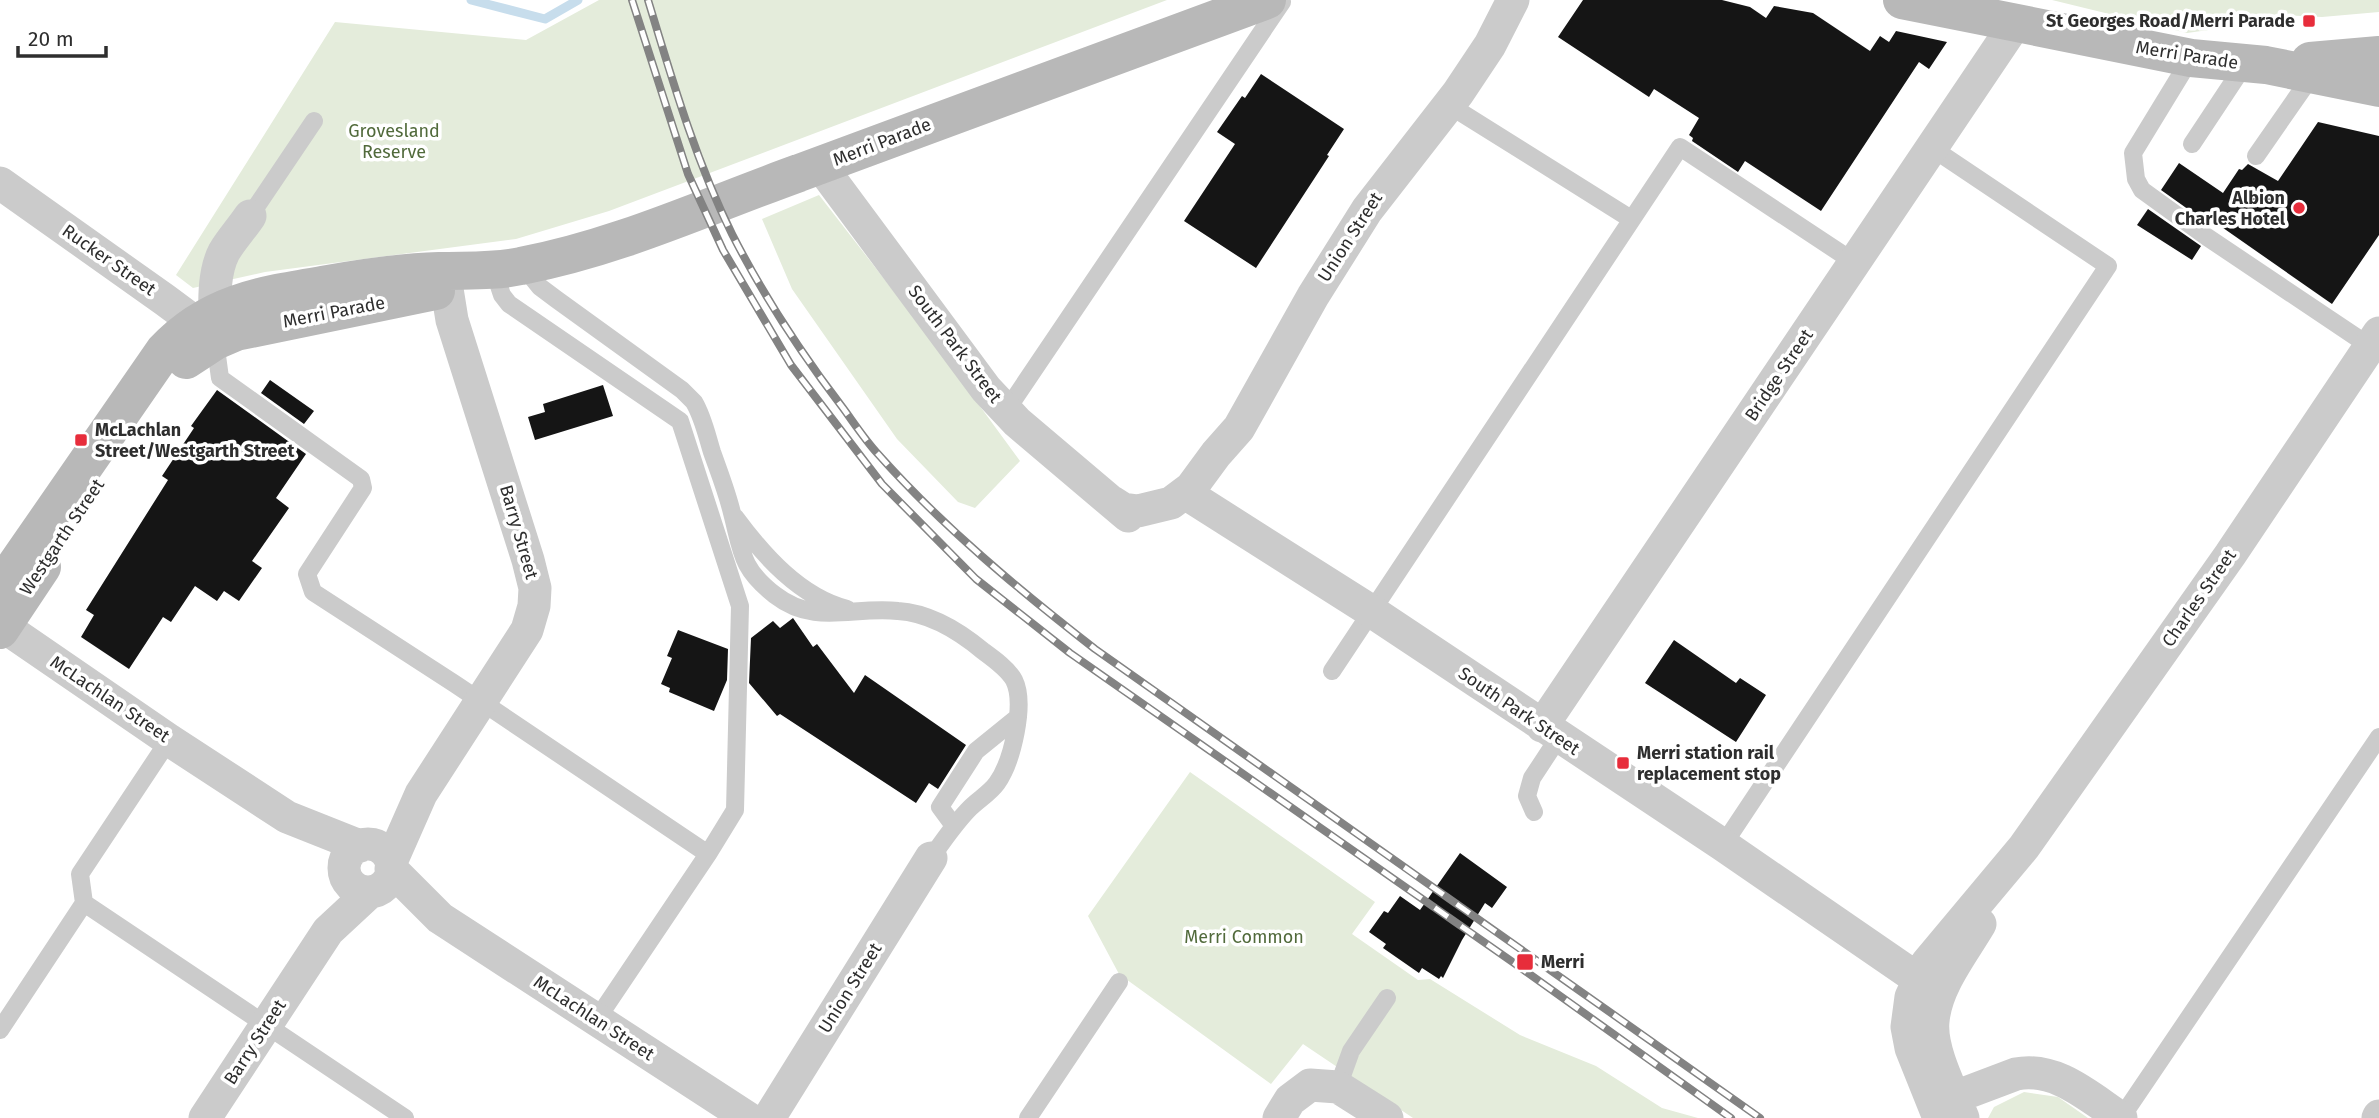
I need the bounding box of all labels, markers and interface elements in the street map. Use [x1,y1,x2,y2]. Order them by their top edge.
place label: St Georges Road/Merri Parade [2046,10,2295,32]
marker: St Georges Road/Merri Parade [2301,13,2317,29]
scale bar [18,14,105,58]
text: 20 m [28,26,74,52]
street label: Merri Parade [2134,36,2240,74]
street label: Merri Parade [830,113,934,171]
park label: Grovesland Reserve [348,120,440,163]
place label: Albion Charles Hotel [2175,187,2286,230]
street label: Union Street [1313,188,1387,286]
marker: Albion Charles Hotel [2291,200,2307,216]
street label: Rucker Street [58,220,161,301]
street label: South Park Street [904,281,1007,408]
street label: Merri Parade [281,291,387,333]
street label: Bridge Street [1740,324,1818,425]
place label: McLachlan Street/Westgarth Street [95,419,295,462]
marker: McLachlan Street/Westgarth Street [73,432,89,448]
street label: Westgarth Street [15,474,109,599]
street label: Barry Street [495,482,543,582]
street label: Charles Street [2157,545,2241,651]
street label: McLachlan Street [46,651,174,747]
street label: South Park Street [1454,662,1584,760]
place label: Merri station rail replacement stop [1637,742,1781,785]
marker: Merri station rail replacement stop [1615,755,1631,771]
park label: Merri Common [1184,926,1304,948]
street label: Union Street [814,938,887,1037]
place label: Merri [1541,951,1585,973]
marker: Merri [1515,952,1535,972]
street label: McLachlan Street [530,971,659,1065]
street label: Barry Street [219,995,291,1089]

